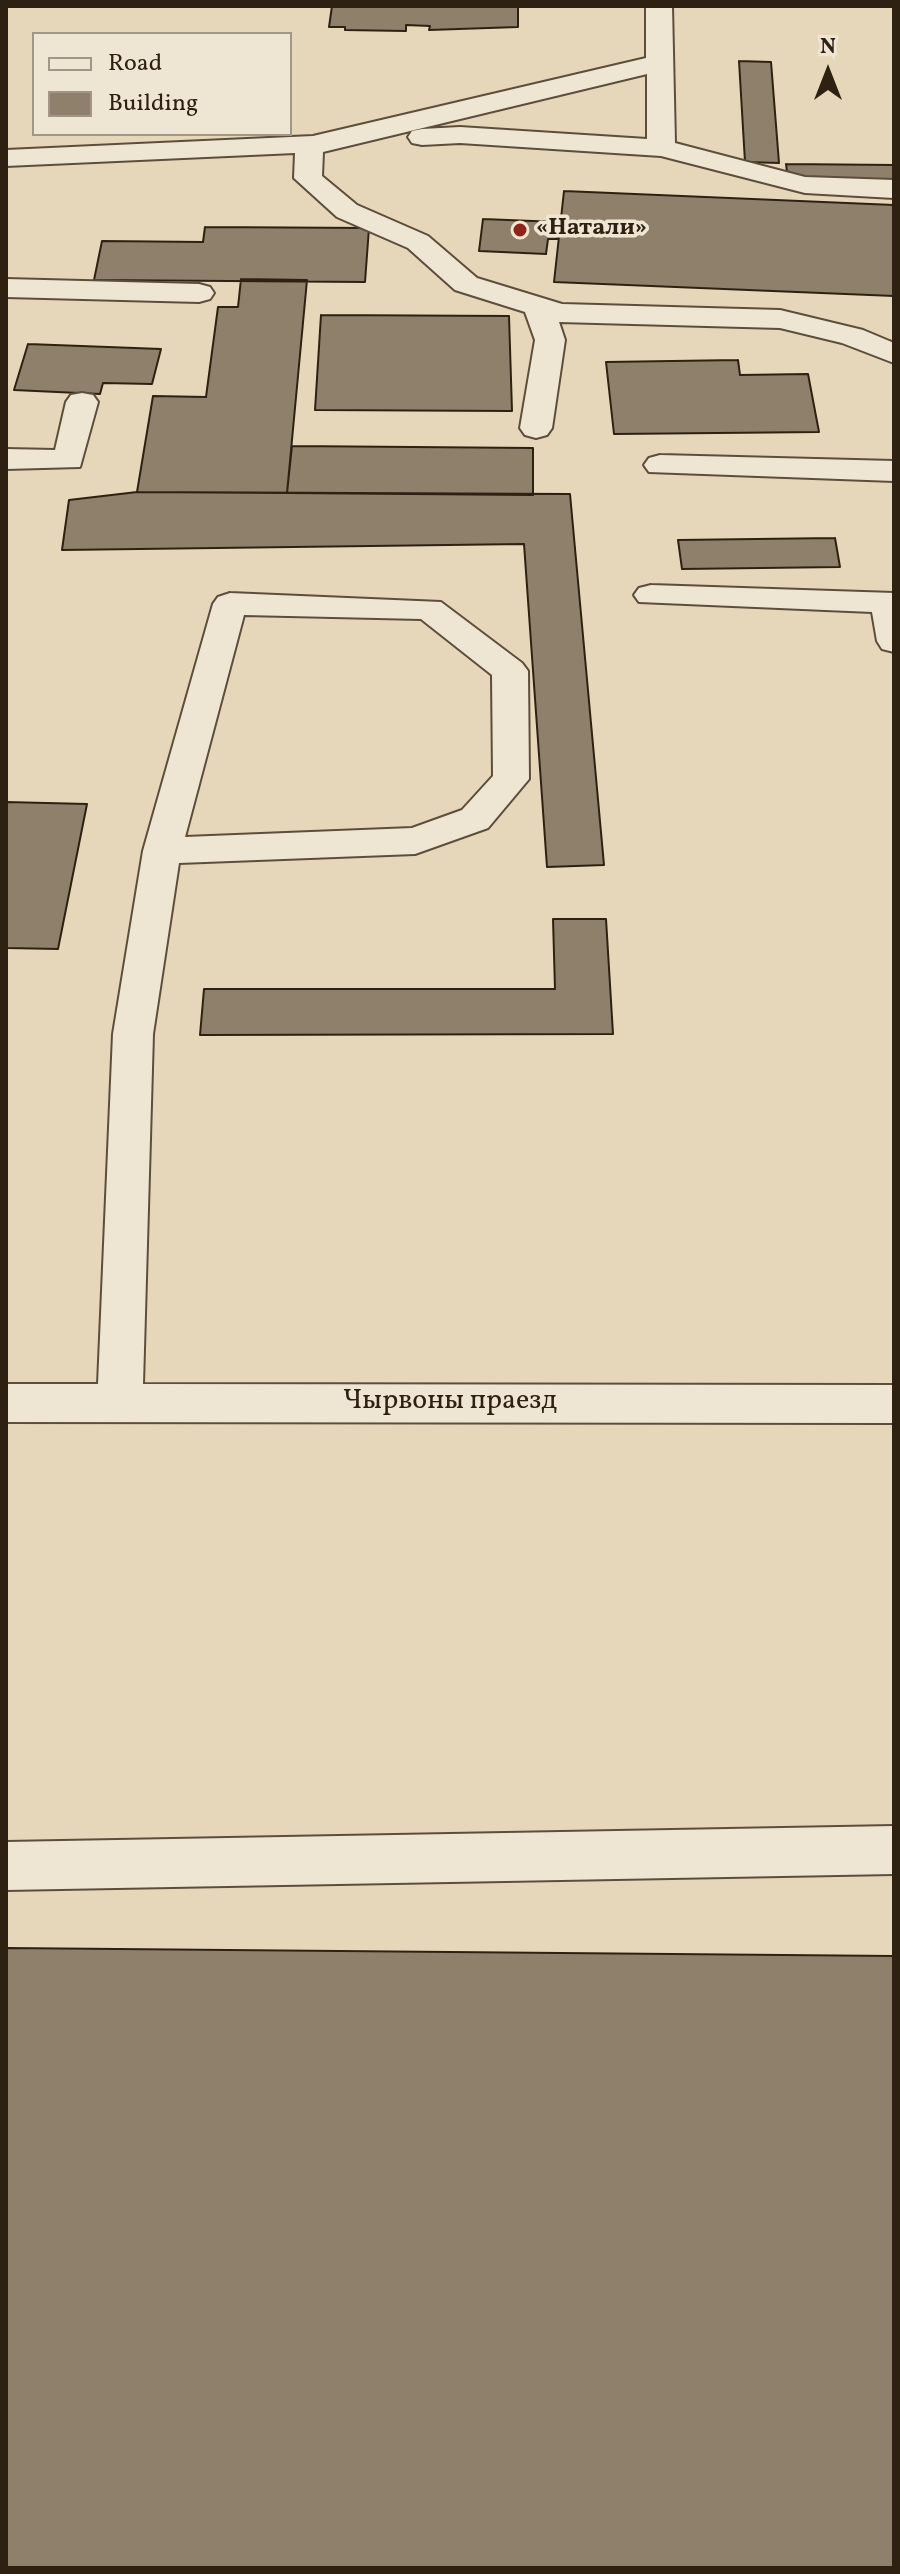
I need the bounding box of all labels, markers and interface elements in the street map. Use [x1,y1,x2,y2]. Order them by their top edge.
legend [32,32,292,136]
north arrow [788,32,868,112]
text: N [820,32,836,63]
text: Road [108,47,162,81]
text: Building [108,87,198,121]
place label: «Натали» [536,216,647,244]
marker: «Натали» [511,221,529,239]
street label: Чырвоны праезд [343,1386,557,1420]

